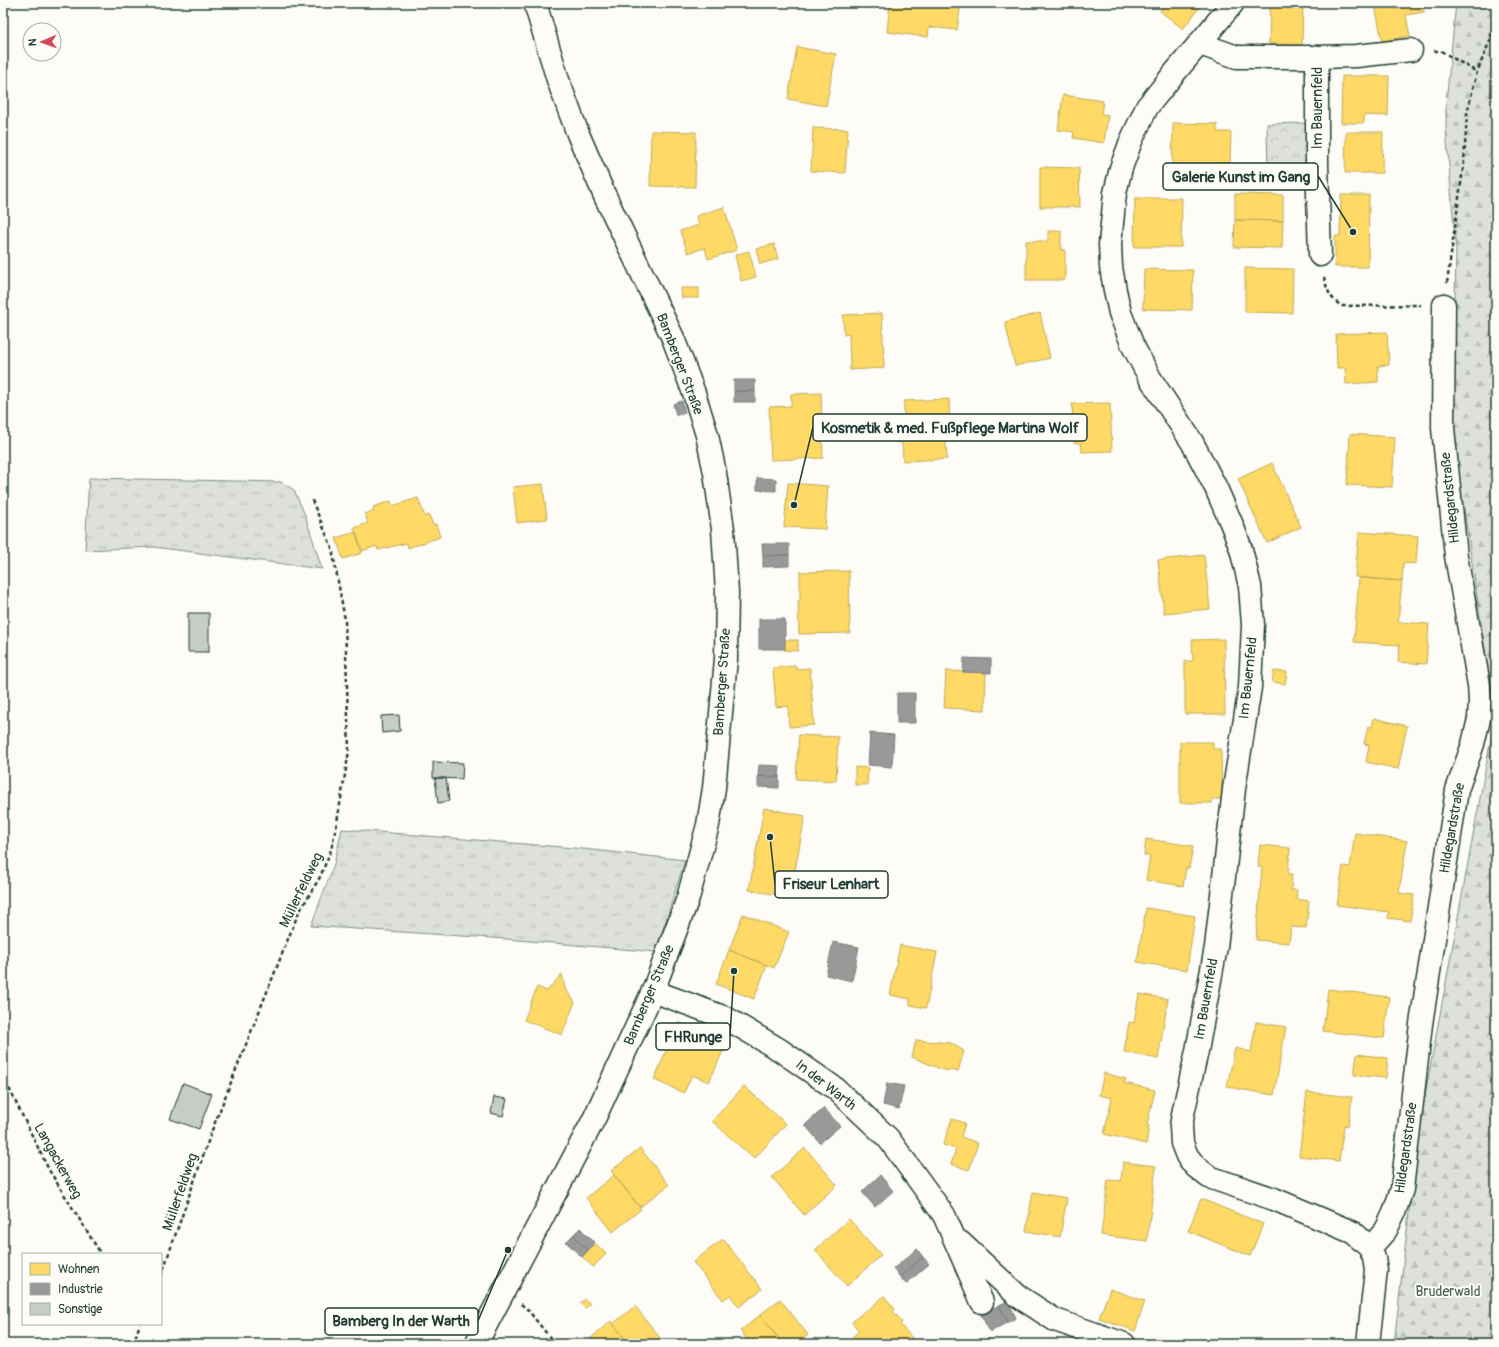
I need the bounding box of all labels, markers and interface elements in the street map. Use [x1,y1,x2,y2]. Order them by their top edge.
north arrow [22,22,62,62]
text: N [26,38,39,46]
street label: Im Bauernfeld [1309,67,1326,149]
callout: Galerie Kunst im Gang [1163,163,1318,190]
text: Galerie Kunst im Gang [1172,168,1311,187]
street label: Bamberger Straße [653,311,707,417]
callout: Kosmetik & med. Fußpflege Martina Wolf [813,414,1087,441]
text: Kosmetik & med. Fußpflege Martina Wolf [821,419,1080,438]
street label: Hildegardstraße [1437,451,1463,544]
street label: Bamberger Straße [710,628,734,736]
street label: Im Bauernfeld [1235,636,1261,720]
street label: Hildegardstraße [1436,781,1468,875]
street label: Müllerfeldweg [276,850,326,930]
callout: Friseur Lenhart [775,871,888,898]
text: Friseur Lenhart [783,875,880,894]
street label: Bamberger Straße [620,942,678,1048]
street label: Im Bauernfeld [1190,957,1222,1041]
callout: FHRunge [656,1023,730,1050]
text: FHRunge [664,1028,723,1047]
street label: In der Warth [792,1056,860,1114]
street label: Hildegardstraße [1391,1101,1421,1195]
street label: Langackerweg [30,1120,86,1202]
street label: Müllerfeldweg [159,1151,201,1233]
legend [22,1253,162,1325]
text: Wohnen [58,1262,100,1277]
text: Industrie [58,1282,103,1297]
park label: Bruderwald [1415,1283,1481,1300]
text: Sonstige [58,1302,102,1317]
callout: Bamberg In der Warth [325,1308,478,1335]
text: Bamberg In der Warth [332,1312,470,1331]

